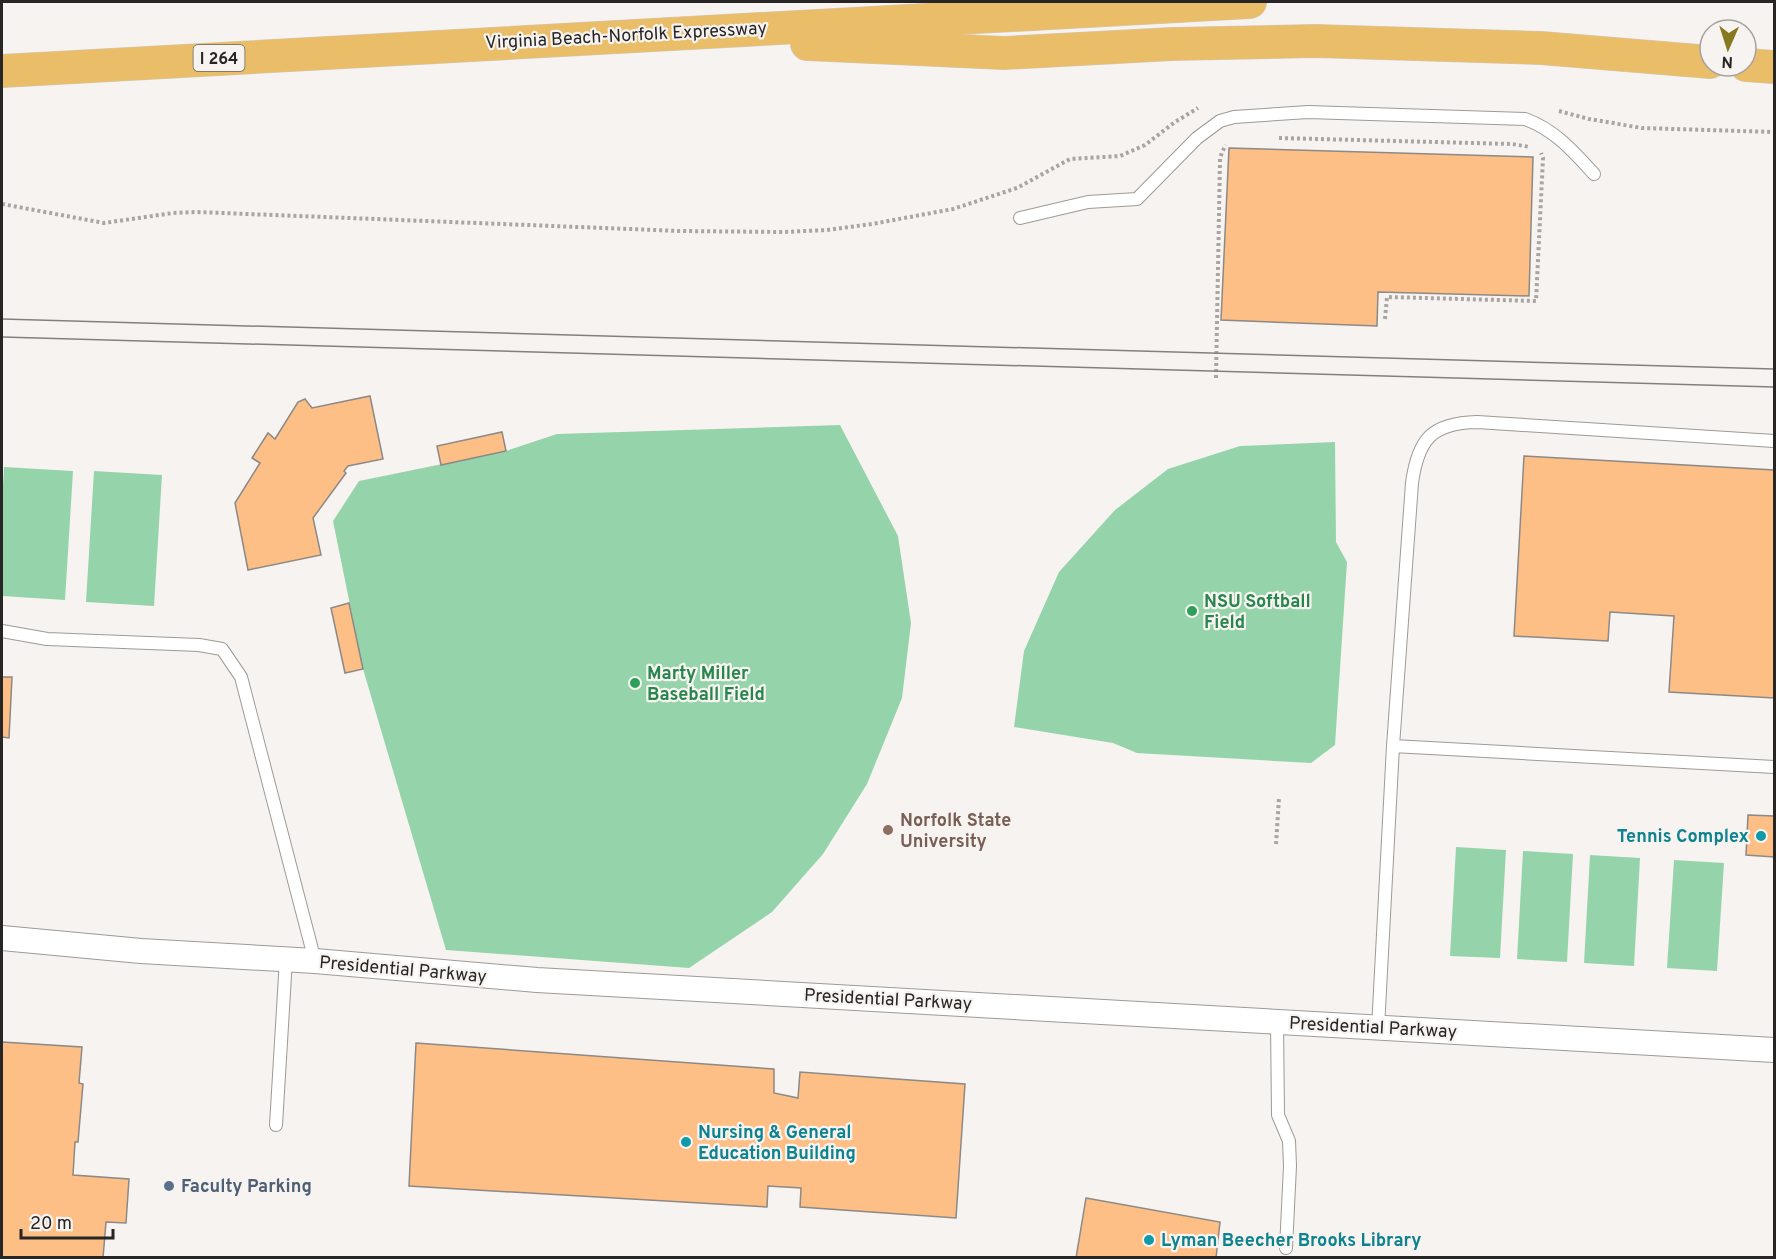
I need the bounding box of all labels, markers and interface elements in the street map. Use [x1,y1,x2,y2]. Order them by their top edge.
street label: Virginia Beach-Norfolk Expressway [485,18,768,55]
north arrow [1698,18,1758,78]
road number: I 264 [194,45,244,71]
text: N [1721,51,1734,71]
place label: NSU Softball Field [1204,591,1311,635]
marker: NSU Softball Field [1185,604,1199,618]
place label: Marty Miller Baseball Field [647,663,765,707]
marker: Marty Miller Baseball Field [628,676,642,690]
place label: Norfolk State University [900,810,1011,854]
marker: Norfolk State University [881,823,895,837]
place label: Tennis Complex [1617,826,1749,849]
marker: Tennis Complex [1754,829,1768,843]
street label: Presidential Parkway [318,952,488,989]
street label: Presidential Parkway [803,985,973,1016]
street label: Presidential Parkway [1288,1013,1458,1044]
place label: Nursing & General Education Building [698,1122,856,1166]
marker: Nursing & General Education Building [679,1135,693,1149]
place label: Faculty Parking [181,1176,312,1199]
marker: Faculty Parking [162,1179,176,1193]
scale bar [21,1202,112,1240]
text: 20 m [30,1213,72,1236]
place label: Lyman Beecher Brooks Library [1161,1230,1421,1253]
marker: Lyman Beecher Brooks Library [1142,1233,1156,1247]

